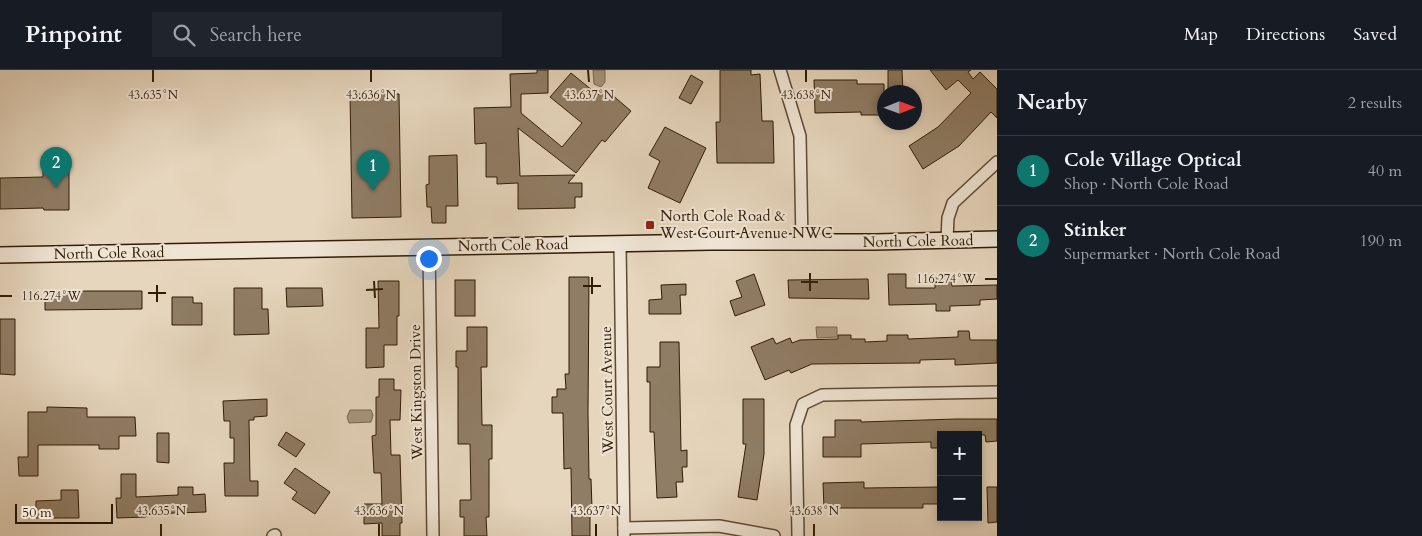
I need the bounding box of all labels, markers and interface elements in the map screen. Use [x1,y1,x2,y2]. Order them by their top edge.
search box [152,12,502,57]
text: Pinpoint [25,18,122,51]
icon: search [170,21,198,49]
text: Search here [210,22,302,48]
text: Map [1184,22,1218,47]
text: Directions [1246,22,1325,47]
text: Saved [1353,22,1397,47]
north arrow [877,85,922,130]
text: 43.635°N [128,87,179,103]
text: 43.636°N [346,87,397,103]
text: 43.637°N [564,87,615,103]
text: 43.638°N [781,87,832,103]
text: Nearby [1017,88,1088,117]
text: 2 results [1348,92,1402,114]
pin: 2 [40,147,72,188]
text: Cole Village Optical [1064,147,1242,173]
pin: 1 [357,150,389,191]
text: 1 [1029,160,1037,182]
text: 40 m [1368,160,1402,182]
text: Shop · North Cole Road [1064,173,1229,195]
place label: North Cole Road & West Court Avenue NWC [659,206,833,243]
text: Stinker [1064,217,1126,243]
marker: North Cole Road & West Court Avenue NWC [644,219,656,231]
street label: North Cole Road [863,230,973,252]
text: 2 [1029,230,1037,252]
text: 190 m [1360,230,1402,252]
street label: North Cole Road [458,234,568,256]
street label: North Cole Road [54,242,164,264]
text: Supermarket · North Cole Road [1064,243,1280,265]
your location [416,246,442,272]
text: 116.274°W [916,271,976,287]
text: 116.274°W [21,288,81,304]
street label: West Kingston Drive [405,324,427,461]
street label: West Court Avenue [596,326,618,455]
map controls [937,431,982,521]
button: + [937,431,982,476]
button: − [937,476,982,521]
scale bar [15,501,112,524]
text: 50 m [22,503,52,522]
text: 43.635°N [136,503,187,519]
text: 43.636°N [354,503,405,519]
text: 43.637°N [571,503,622,519]
text: 43.638°N [789,503,840,519]

